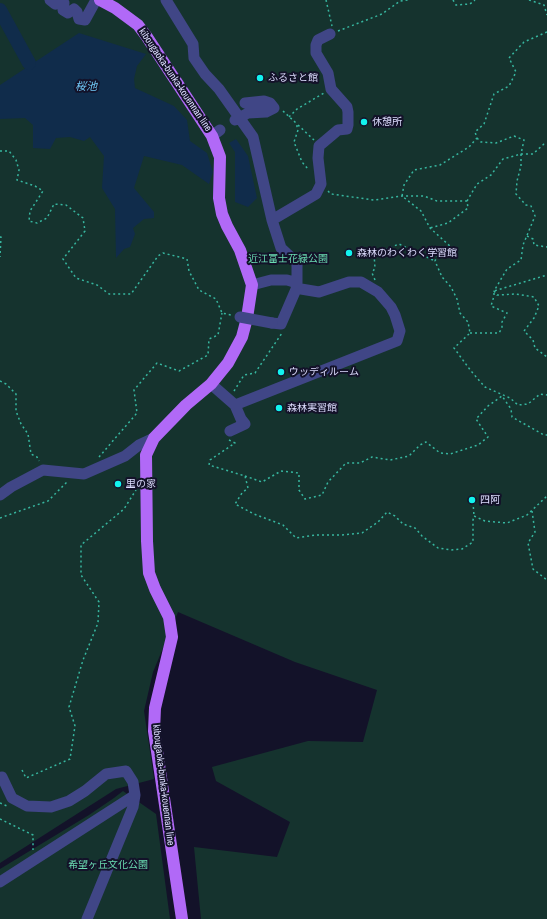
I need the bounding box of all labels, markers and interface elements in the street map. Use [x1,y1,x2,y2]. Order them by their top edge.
street label: kibougaoka-bunka-kouennan line [136,26,214,134]
place label: ふるさと館 [268,72,318,84]
marker: ふるさと館 [255,73,265,83]
water label: 桜池 [75,80,97,94]
place label: 休憩所 [372,116,402,128]
marker: 休憩所 [359,117,369,127]
place label: 森林のわくわく学習館 [357,247,457,259]
marker: 森林のわくわく学習館 [344,248,354,258]
park label: 近江富士花緑公園 [248,253,328,265]
place label: ウッディルーム [289,366,359,378]
marker: ウッディルーム [276,367,286,377]
place label: 森林実習館 [287,402,337,414]
marker: 森林実習館 [274,403,284,413]
place label: 里の家 [126,478,156,490]
marker: 里の家 [113,479,123,489]
place label: 四阿 [480,494,500,506]
marker: 四阿 [467,495,477,505]
street label: kibougaoka-bunka-kouennan line [150,724,176,846]
park label: 希望ヶ丘文化公園 [68,859,148,871]

